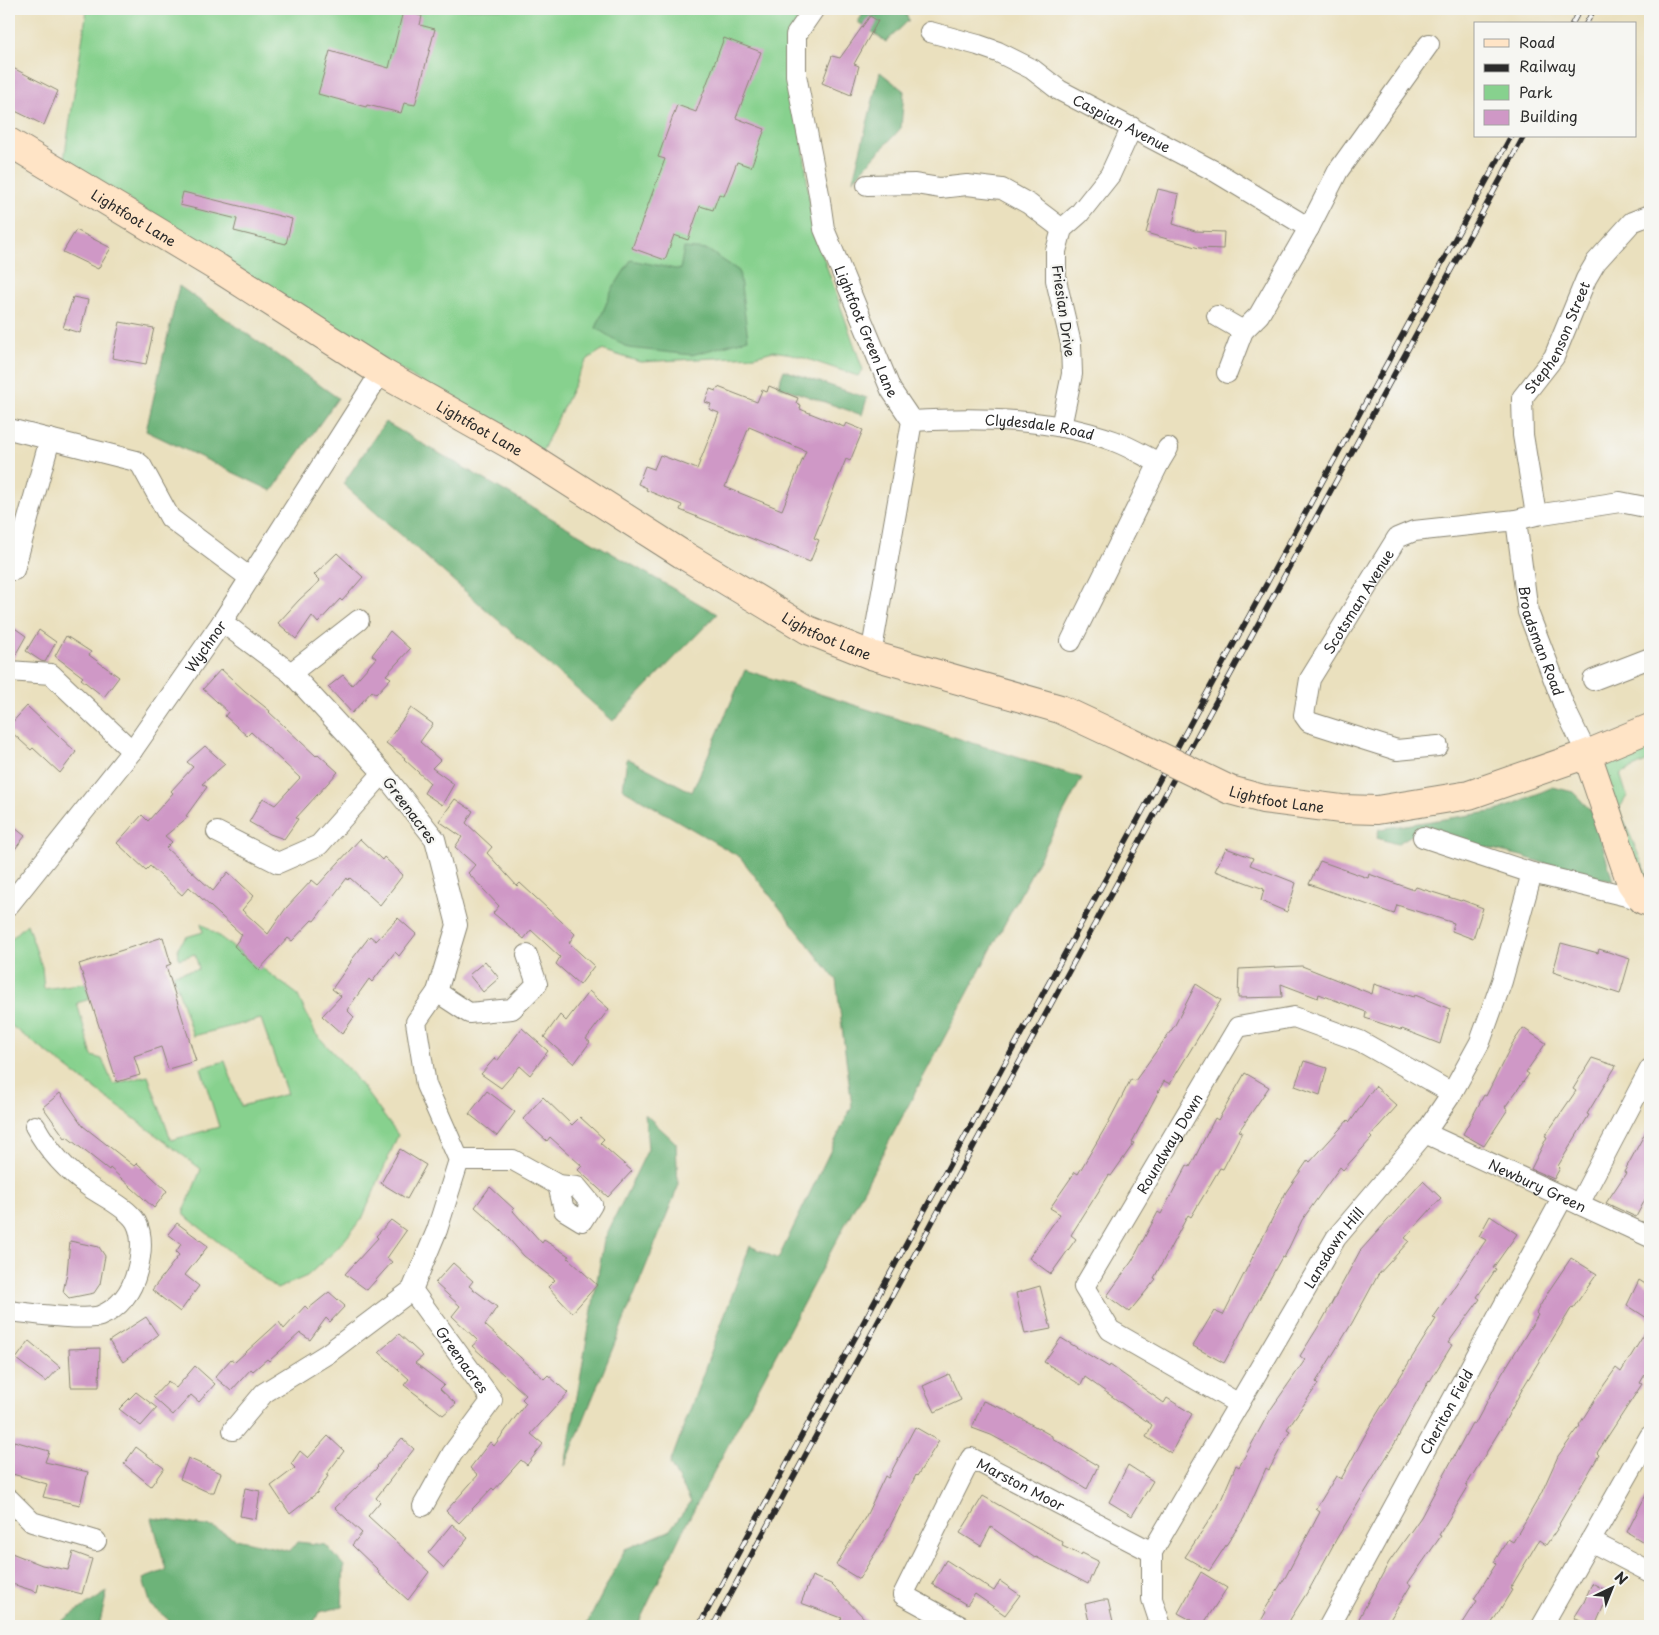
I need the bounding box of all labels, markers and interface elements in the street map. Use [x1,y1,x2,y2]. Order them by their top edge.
legend [1474,22,1636,138]
text: Road [1519,30,1555,53]
text: Railway [1519,54,1576,77]
text: Park [1519,80,1553,103]
street label: Caspian Avenue [1069,89,1175,157]
text: Building [1519,104,1578,127]
street label: Lightfoot Lane [87,184,181,251]
street label: Lightfoot Green Lane [830,262,904,402]
street label: Friesian Drive [1047,264,1081,359]
street label: Stephenson Street [1519,278,1595,398]
street label: Lightfoot Lane [433,395,527,461]
street label: Clydesdale Road [984,409,1097,445]
street label: Scotsman Avenue [1318,545,1398,658]
street label: Broadsman Road [1514,585,1570,699]
street label: Lightfoot Lane [778,606,875,665]
street label: Wychnor [179,615,231,677]
street label: Greenacres [378,772,442,848]
street label: Lightfoot Lane [1227,780,1326,817]
street label: Roundway Down [1131,1089,1207,1197]
street label: Newbury Green [1485,1153,1590,1217]
street label: Lansdown Hill [1298,1202,1368,1292]
street label: Greenacres [431,1322,494,1397]
street label: Cheriton Field [1414,1365,1478,1458]
street label: Marston Moor [973,1452,1069,1516]
north arrow [1586,1562,1636,1612]
text: N [1610,1567,1632,1590]

